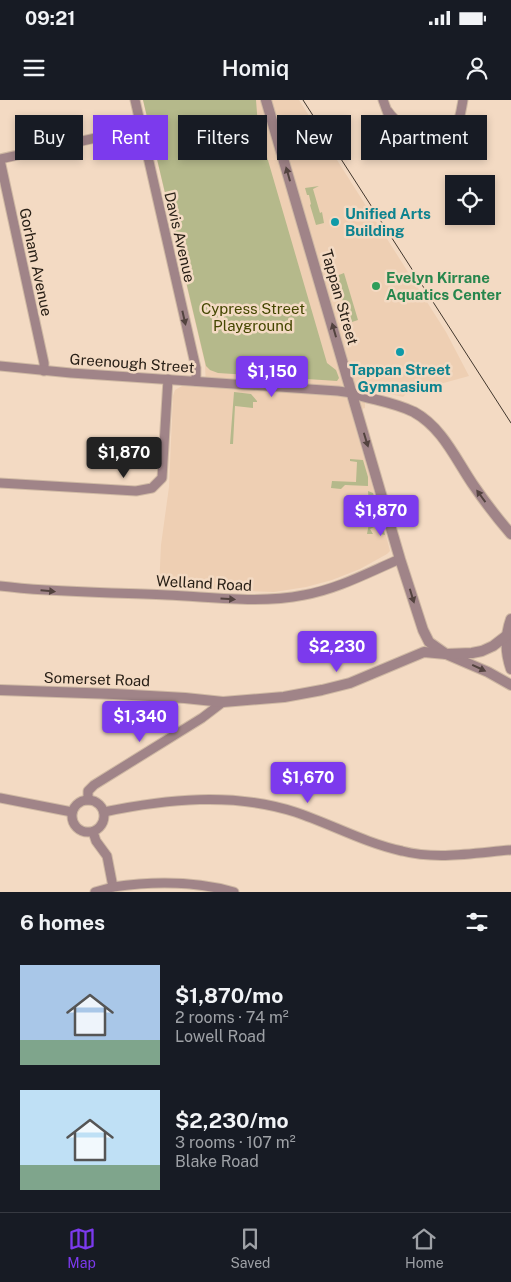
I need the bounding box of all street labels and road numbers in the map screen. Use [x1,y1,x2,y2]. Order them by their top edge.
street label: Davis Avenue [161,190,199,284]
street label: Gorham Avenue [16,206,56,318]
street label: Tappan Street [318,247,362,347]
street label: Greenough Street [69,350,195,376]
street label: Welland Road [156,572,252,594]
street label: Somerset Road [43,669,151,689]

